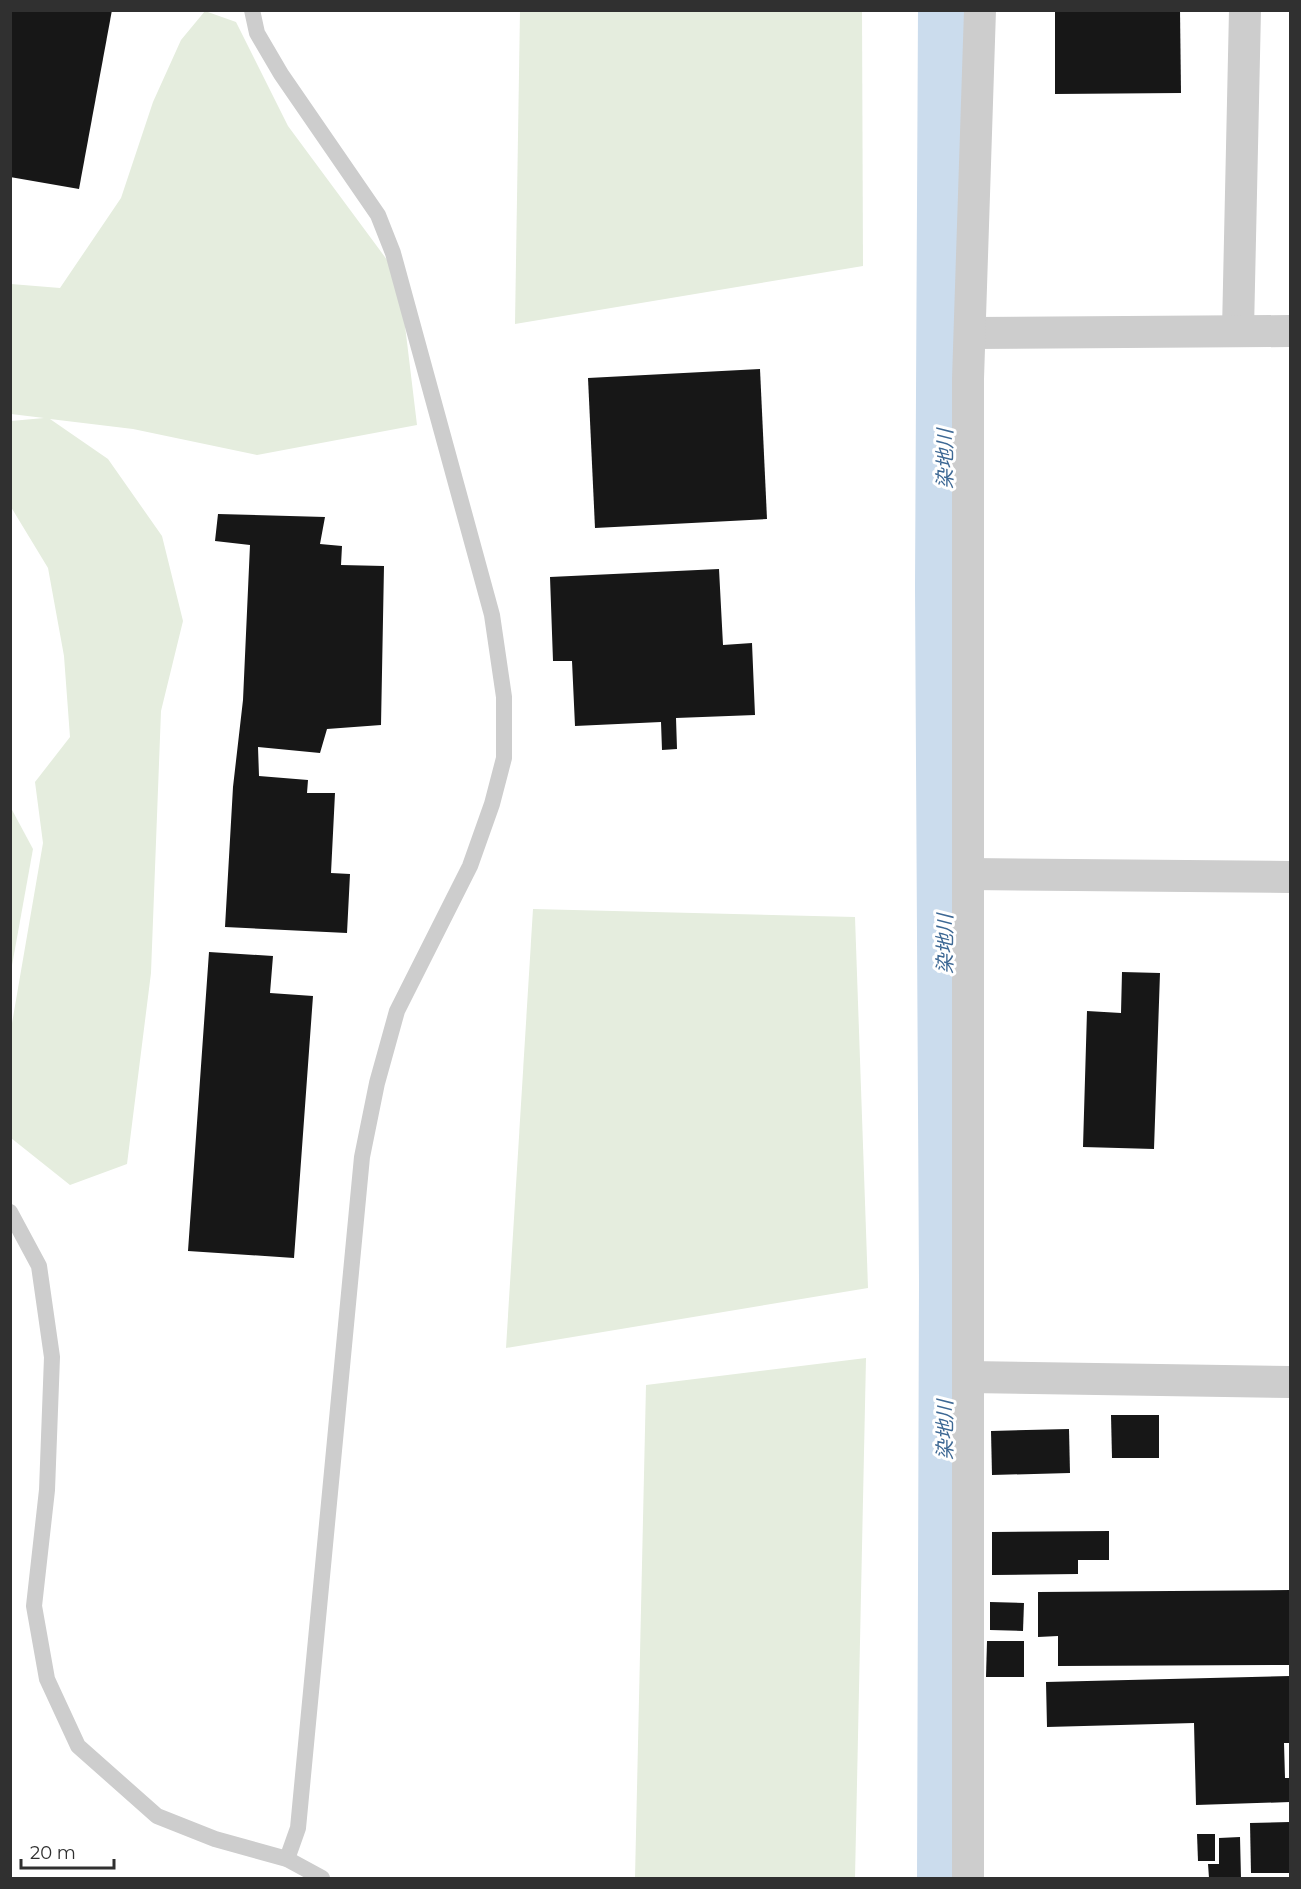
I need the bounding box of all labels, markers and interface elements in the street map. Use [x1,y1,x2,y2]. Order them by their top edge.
water label: 染地川 [933,427,957,489]
water label: 染地川 [933,912,957,974]
water label: 染地川 [933,1398,957,1460]
scale bar [21,1832,114,1870]
text: 20 m [30,1842,76,1864]

